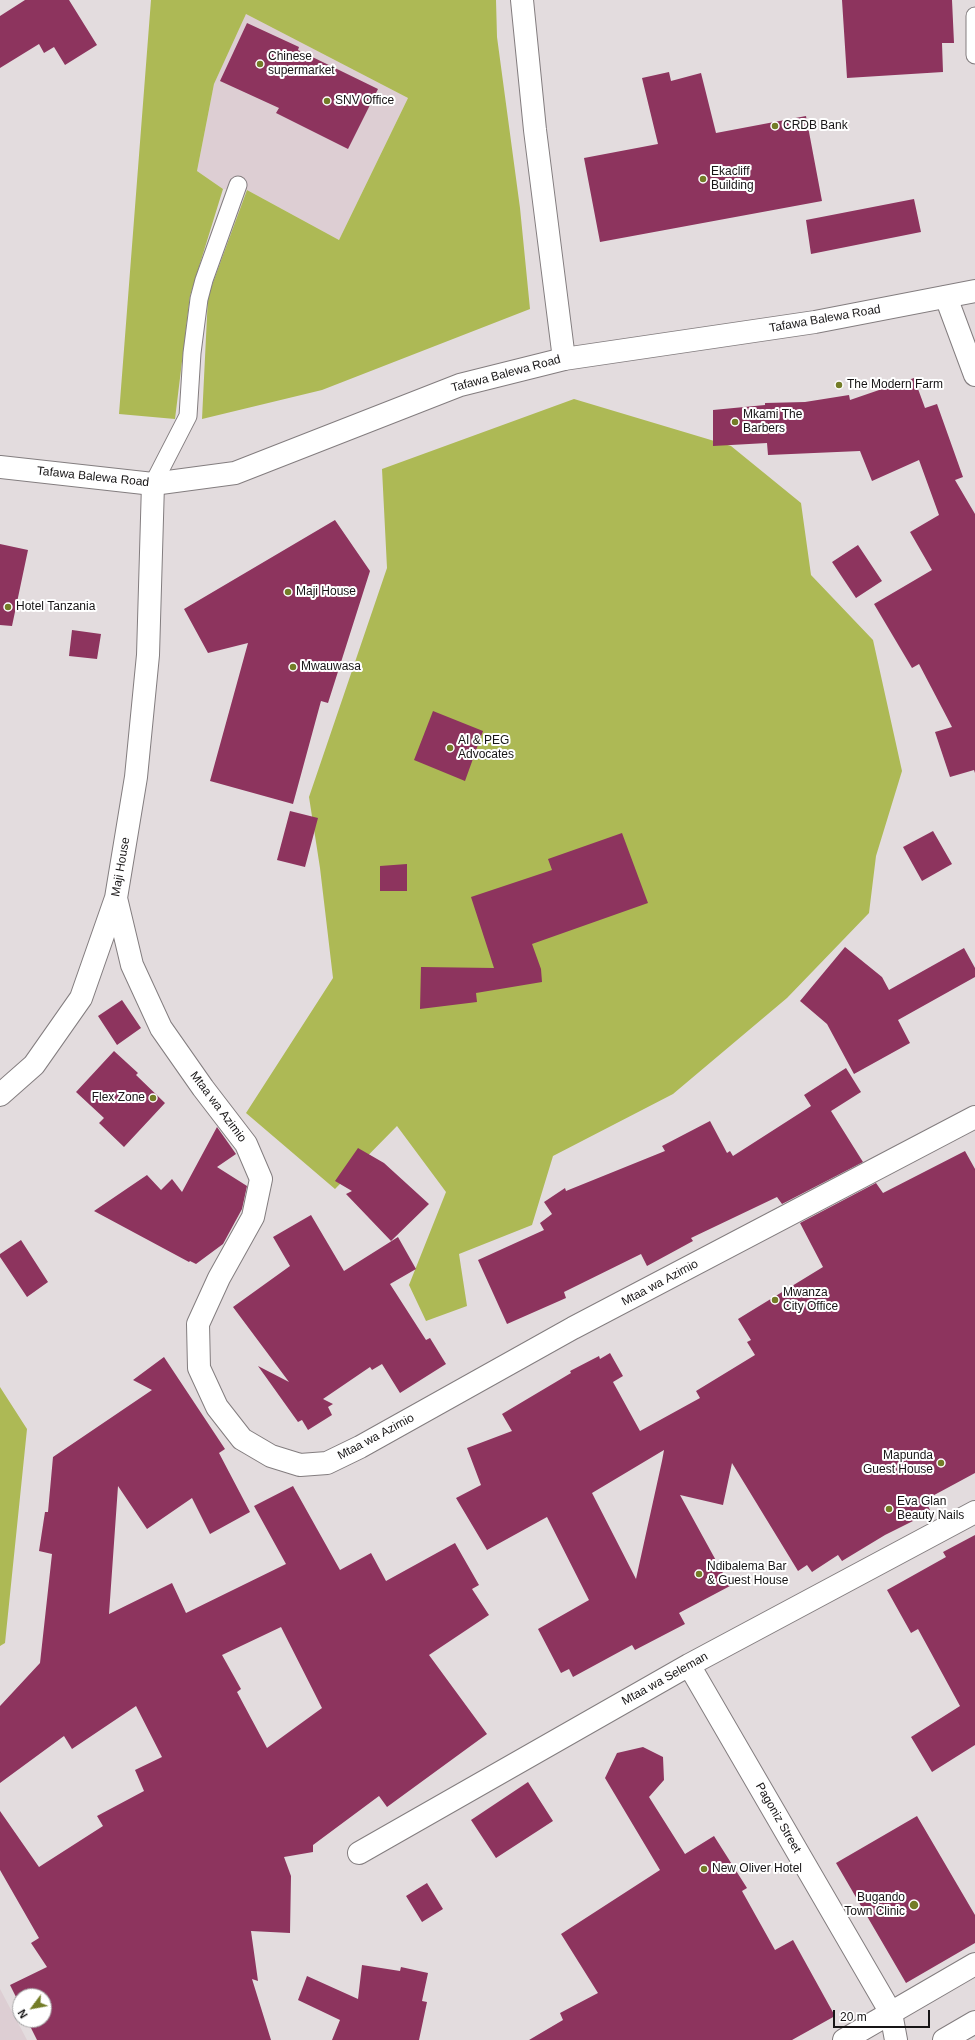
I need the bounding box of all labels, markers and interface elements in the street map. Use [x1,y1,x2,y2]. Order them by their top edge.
place label: Chinese supermarket [268,50,335,78]
marker: Chinese supermarket [255,59,265,69]
place label: SNV Office [335,94,394,108]
marker: SNV Office [322,96,332,106]
place label: CRDB Bank [783,119,848,133]
marker: CRDB Bank [770,121,780,131]
place label: Ekacliff Building [711,165,754,193]
marker: Ekacliff Building [698,174,708,184]
street label: Tafawa Balewa Road [768,302,882,336]
street label: Tafawa Balewa Road [450,352,562,396]
place label: The Modern Farm [847,378,943,392]
marker: The Modern Farm [834,380,844,390]
place label: Mkami The Barbers [743,408,802,436]
marker: Mkami The Barbers [730,417,740,427]
street label: Tafawa Balewa Road [36,464,150,490]
place label: Maji House [296,585,356,599]
marker: Maji House [283,587,293,597]
place label: Hotel Tanzania [16,600,95,614]
marker: Hotel Tanzania [3,602,13,612]
place label: Mwauwasa [301,660,361,674]
marker: Mwauwasa [288,662,298,672]
place label: AI & PEG Advocates [458,734,514,762]
marker: AI & PEG Advocates [445,743,455,753]
street label: Maji House [109,836,133,898]
street label: Mtaa wa Azimio [187,1069,249,1145]
place label: Flex Zone [92,1091,145,1105]
marker: Flex Zone [148,1093,158,1103]
street label: Mtaa wa Azimio [619,1257,701,1309]
place label: Mwanza City Office [783,1286,838,1314]
marker: Mwanza City Office [770,1295,780,1305]
street label: Mtaa wa Azimio [335,1411,417,1463]
place label: Mapunda Guest House [863,1449,933,1477]
marker: Mapunda Guest House [936,1458,946,1468]
place label: Eva Glan Beauty Nails [897,1495,964,1523]
marker: Eva Glan Beauty Nails [884,1504,894,1514]
place label: Ndibalema Bar & Guest House [707,1560,788,1588]
marker: Ndibalema Bar & Guest House [694,1569,704,1579]
street label: Mtaa wa Seleman [620,1649,710,1709]
street label: Pagoniz Street [752,1780,804,1856]
place label: New Oliver Hotel [712,1862,802,1876]
marker: New Oliver Hotel [699,1864,709,1874]
place label: Bugando Town Clinic [844,1891,905,1919]
marker: Bugando Town Clinic [908,1899,920,1911]
north arrow [12,1988,52,2028]
scale bar [835,2002,932,2028]
text: N [15,2007,30,2020]
text: 20 m [840,2010,867,2024]

